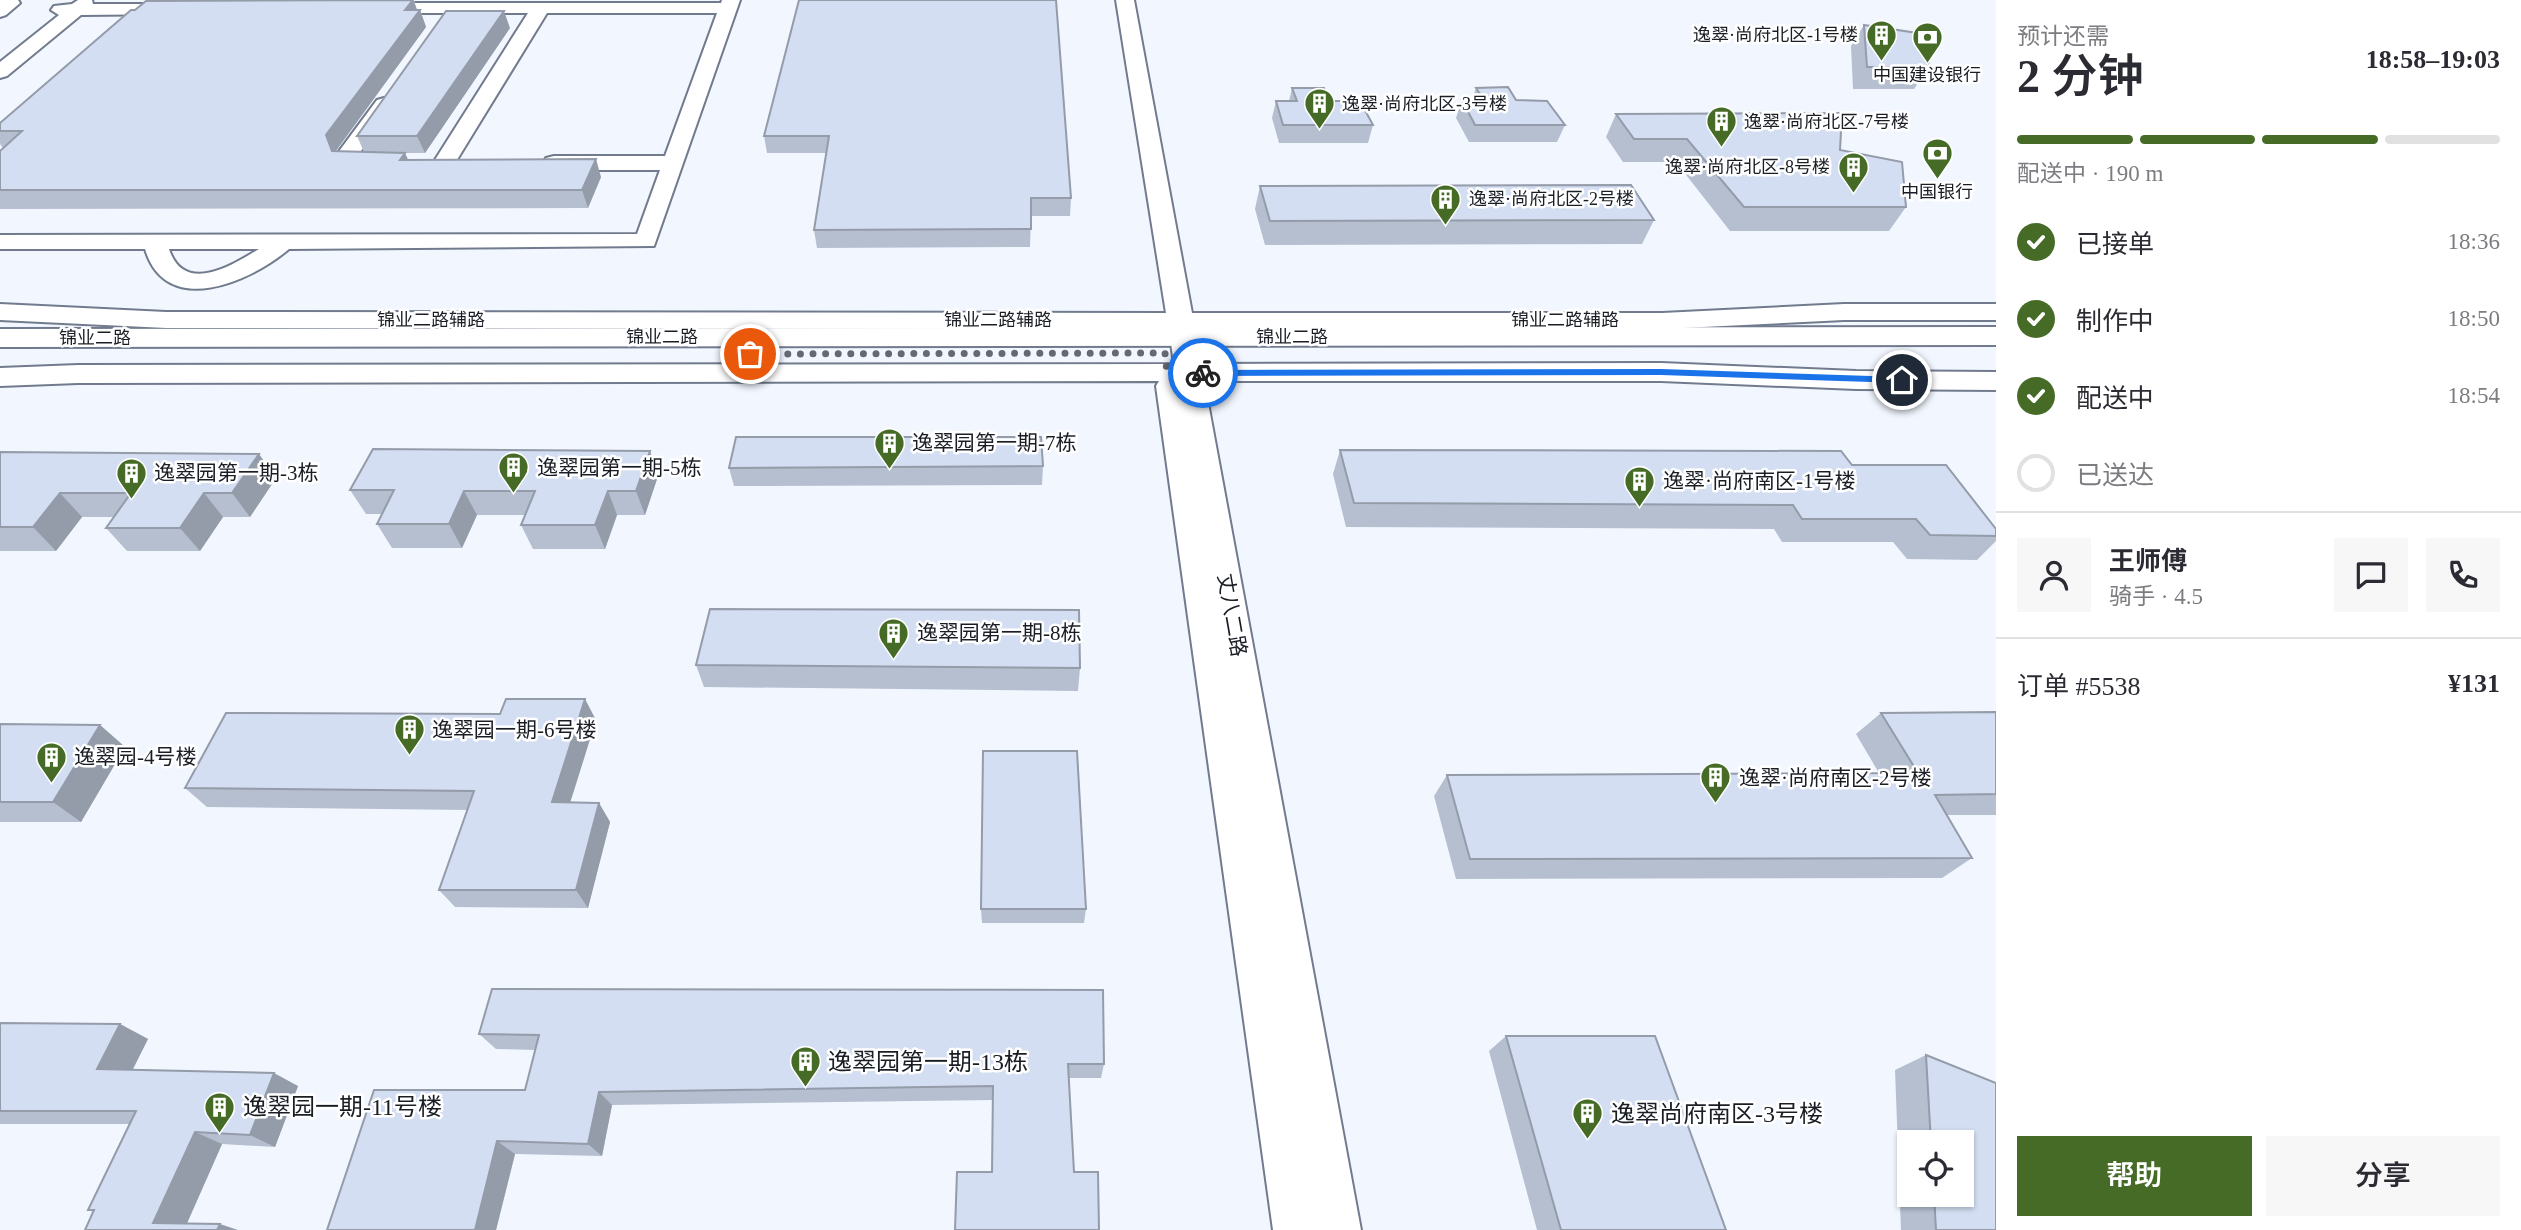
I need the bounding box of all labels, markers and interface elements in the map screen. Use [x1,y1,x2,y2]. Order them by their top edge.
building icon: 逸翠·尚府北区-1号楼 [1864,18,1898,62]
bank icon: 中国建设银行 [1910,20,1944,64]
text: 预计还需 [2017,24,2109,49]
place label: 逸翠·尚府北区-1号楼 [1693,25,1858,45]
text: 18:58–19:03 [2366,45,2500,74]
text: 2 分钟 [2017,51,2144,102]
place label: 中国建设银行 [1873,65,1981,85]
building icon: 逸翠·尚府北区-3号楼 [1302,87,1336,131]
place label: 逸翠·尚府北区-3号楼 [1342,94,1507,114]
building icon: 逸翠·尚府北区-7号楼 [1704,105,1738,149]
place label: 逸翠·尚府北区-7号楼 [1744,112,1909,132]
bank icon: 中国银行 [1920,137,1954,181]
building icon: 逸翠·尚府北区-8号楼 [1836,150,1870,194]
place label: 逸翠·尚府北区-8号楼 [1665,157,1830,177]
text: 配送中 · 190 m [2017,161,2163,186]
building icon: 逸翠·尚府北区-2号楼 [1429,182,1463,226]
place label: 中国银行 [1901,182,1973,202]
place label: 逸翠·尚府北区-2号楼 [1469,189,1634,209]
icon: check [2017,223,2055,261]
text: 18:36 [2448,229,2500,254]
text: 已接单 [2076,230,2154,259]
icon: check [2017,300,2055,338]
text: 18:50 [2448,306,2500,331]
text: 制作中 [2076,307,2154,336]
street label: 锦业二路辅路 [377,310,485,330]
street label: 锦业二路辅路 [944,310,1052,330]
street label: 锦业二路辅路 [1511,310,1619,330]
pin [720,324,780,384]
street label: 锦业二路 [626,327,698,347]
street label: 锦业二路 [1256,327,1328,347]
street label: 锦业二路 [59,328,131,348]
icon: bag [731,335,769,373]
courier [1168,338,1238,408]
pin [1872,350,1932,410]
icon: bike [1184,354,1222,392]
icon: home [1883,361,1921,399]
icon: check [2017,377,2055,415]
text: 18:54 [2448,383,2500,408]
text: 配送中 [2076,384,2154,413]
building icon: 逸翠园第一期-7栋 [872,426,906,470]
place label: 逸翠园第一期-7栋 [912,431,1077,455]
building icon: 逸翠园第一期-5栋 [497,451,531,495]
building icon: 逸翠园第一期-3栋 [114,456,148,500]
place label: 逸翠园第一期-5栋 [537,456,702,480]
place label: 逸翠园第一期-3栋 [154,461,319,485]
text: 已送达 [2076,461,2154,490]
building icon: 逸翠·尚府南区-1号楼 [1623,464,1657,508]
place label: 逸翠·尚府南区-1号楼 [1663,469,1856,493]
button: person [2017,538,2091,612]
button: chat [2334,538,2408,612]
button: phone [2426,538,2500,612]
text: 王师傅 [2109,547,2187,576]
street label: 丈八二路 [1213,572,1251,658]
text: 骑手 · 4.5 [2109,584,2203,609]
building icon: 逸翠园第一期-8栋 [877,616,911,660]
place label: 逸翠园第一期-8栋 [917,621,1082,645]
text: ¥131 [2448,669,2500,698]
text: 订单 #5538 [2017,672,2141,701]
building icon: 逸翠园一期-6号楼 [392,713,426,757]
place label: 逸翠园一期-6号楼 [432,718,597,742]
building icon: 逸翠园-4号楼 [34,740,68,784]
place label: 逸翠园-4号楼 [74,745,197,769]
building icon: 逸翠·尚府南区-2号楼 [1699,761,1733,805]
place label: 逸翠·尚府南区-2号楼 [1739,766,1932,790]
building icon: 逸翠园第一期-13栋 [788,1045,822,1089]
place label: 逸翠园第一期-13栋 [828,1049,1028,1075]
building icon: 逸翠园一期-11号楼 [203,1090,237,1134]
place label: 逸翠园一期-11号楼 [243,1094,442,1120]
building icon: 逸翠尚府南区-3号楼 [1571,1097,1605,1141]
place label: 逸翠尚府南区-3号楼 [1611,1101,1823,1127]
map controls [1897,1130,1974,1207]
button: locate [1897,1130,1974,1207]
button: 帮助 [2017,1136,2252,1216]
button: 分享 [2266,1136,2500,1216]

